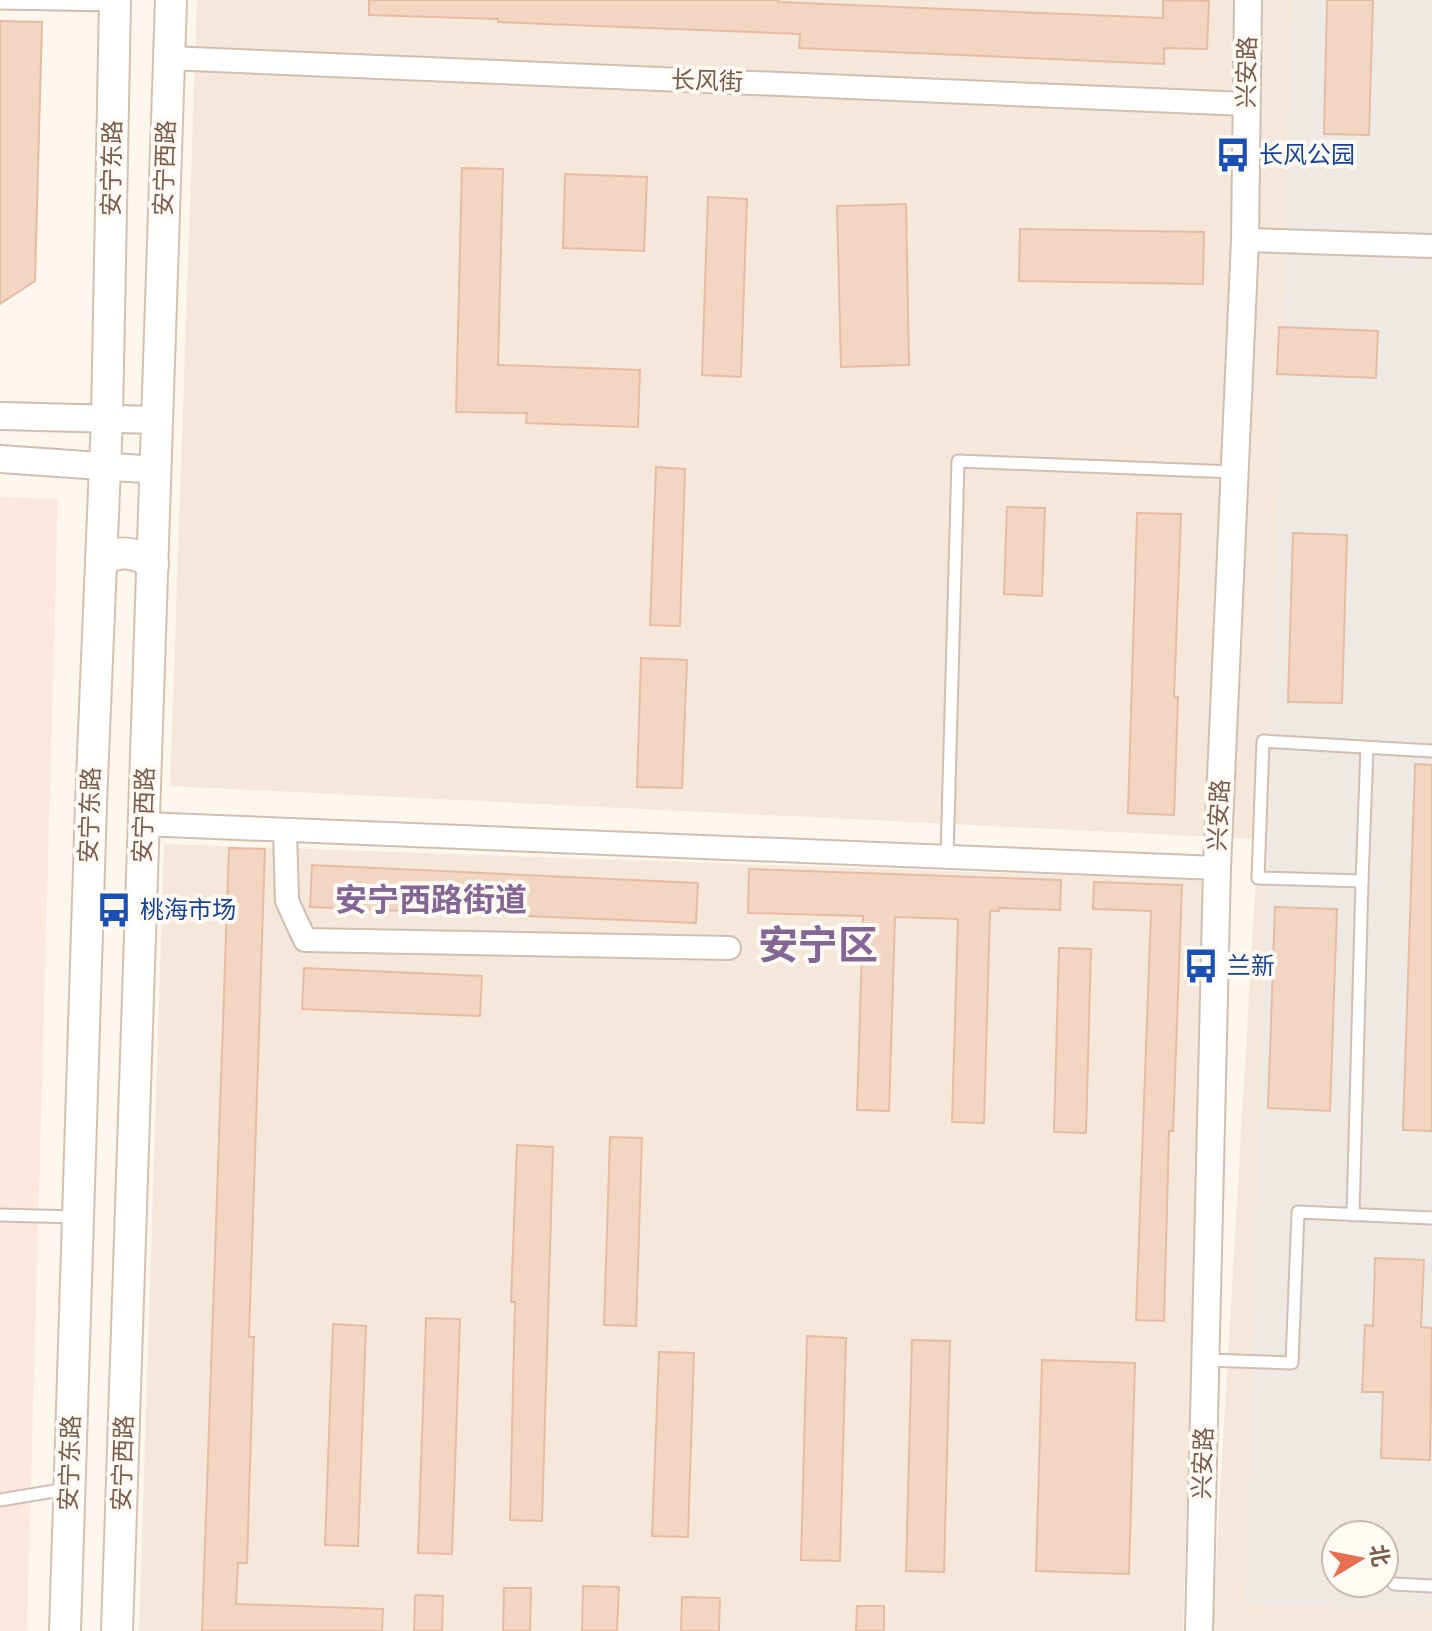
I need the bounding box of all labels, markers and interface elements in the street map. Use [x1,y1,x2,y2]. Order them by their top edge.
street label: 兴安路 [1232,36,1262,108]
street label: 长风街 [671,66,743,96]
street label: 安宁东路 [97,120,127,216]
street label: 安宁西路 [149,120,181,216]
bus stop icon: 长风公园 [1214,136,1252,174]
place label: 长风公园 [1259,141,1355,169]
street label: 安宁东路 [74,767,106,863]
street label: 安宁西路 [128,767,160,863]
street label: 兴安路 [1203,778,1235,852]
district label: 安宁西路街道 [335,881,527,919]
bus stop icon: 桃海市场 [95,891,133,929]
place label: 桃海市场 [140,896,236,924]
district label: 安宁区 [758,922,878,968]
bus stop icon: 兰新 [1182,947,1220,985]
place label: 兰新 [1227,952,1275,980]
street label: 安宁东路 [54,1415,86,1511]
street label: 安宁西路 [107,1415,139,1511]
street label: 兴安路 [1188,1427,1218,1499]
north arrow [1320,1519,1400,1599]
text: 北 [1365,1543,1393,1569]

